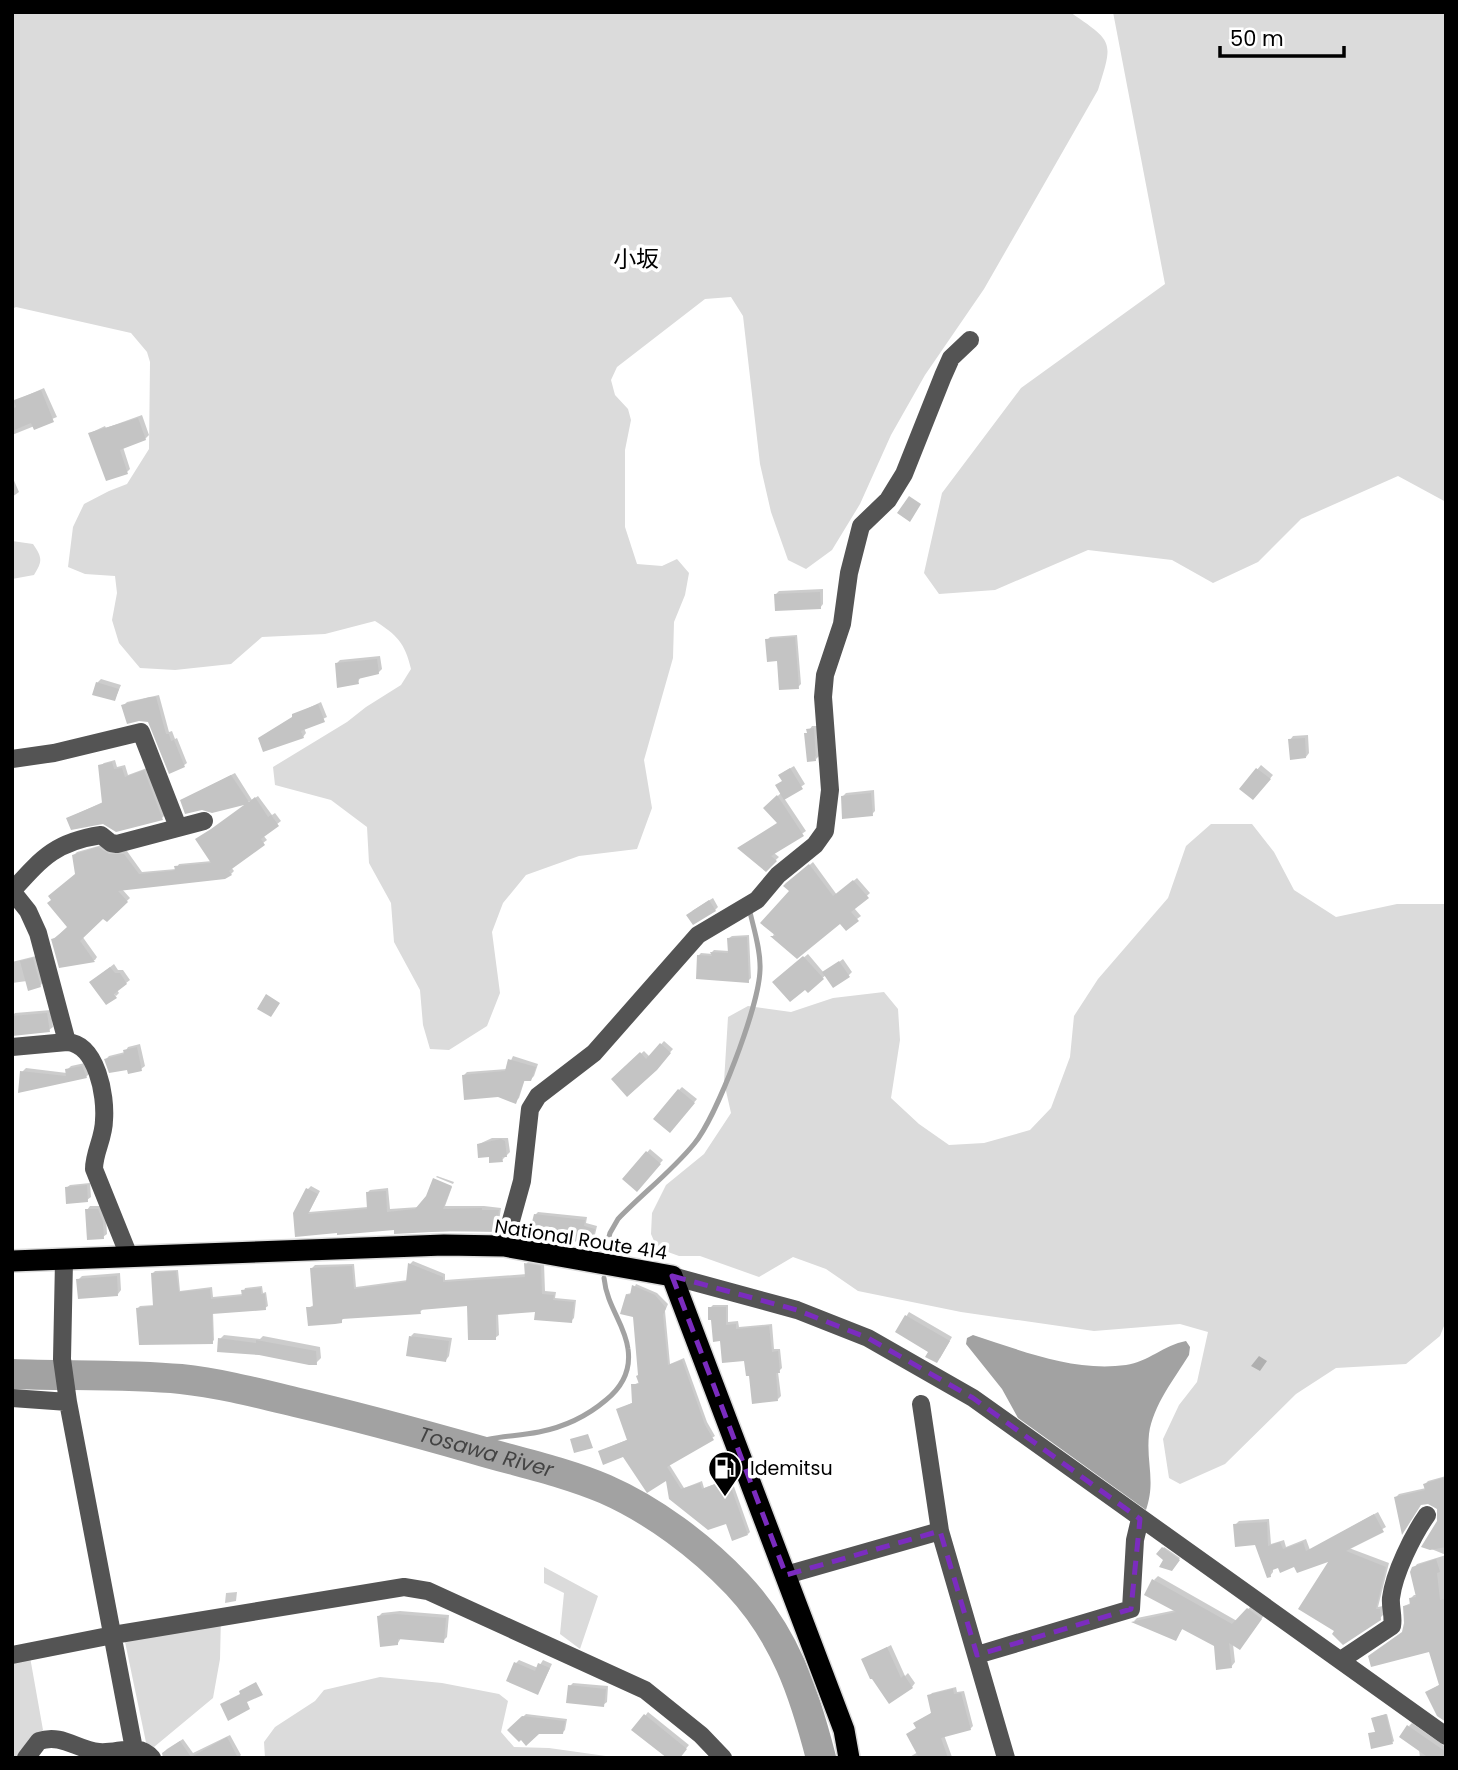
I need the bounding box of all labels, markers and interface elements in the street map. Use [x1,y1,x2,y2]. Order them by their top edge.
scale bar [1220,14,1344,58]
text: 50 m [1230,24,1284,53]
district label: 小坂 [613,243,659,275]
street label: National Route 414 [493,1213,669,1266]
water label: Tosawa River [416,1419,558,1485]
fuel station icon: Idemitsu [706,1449,744,1498]
place label: Idemitsu [750,1455,833,1482]

